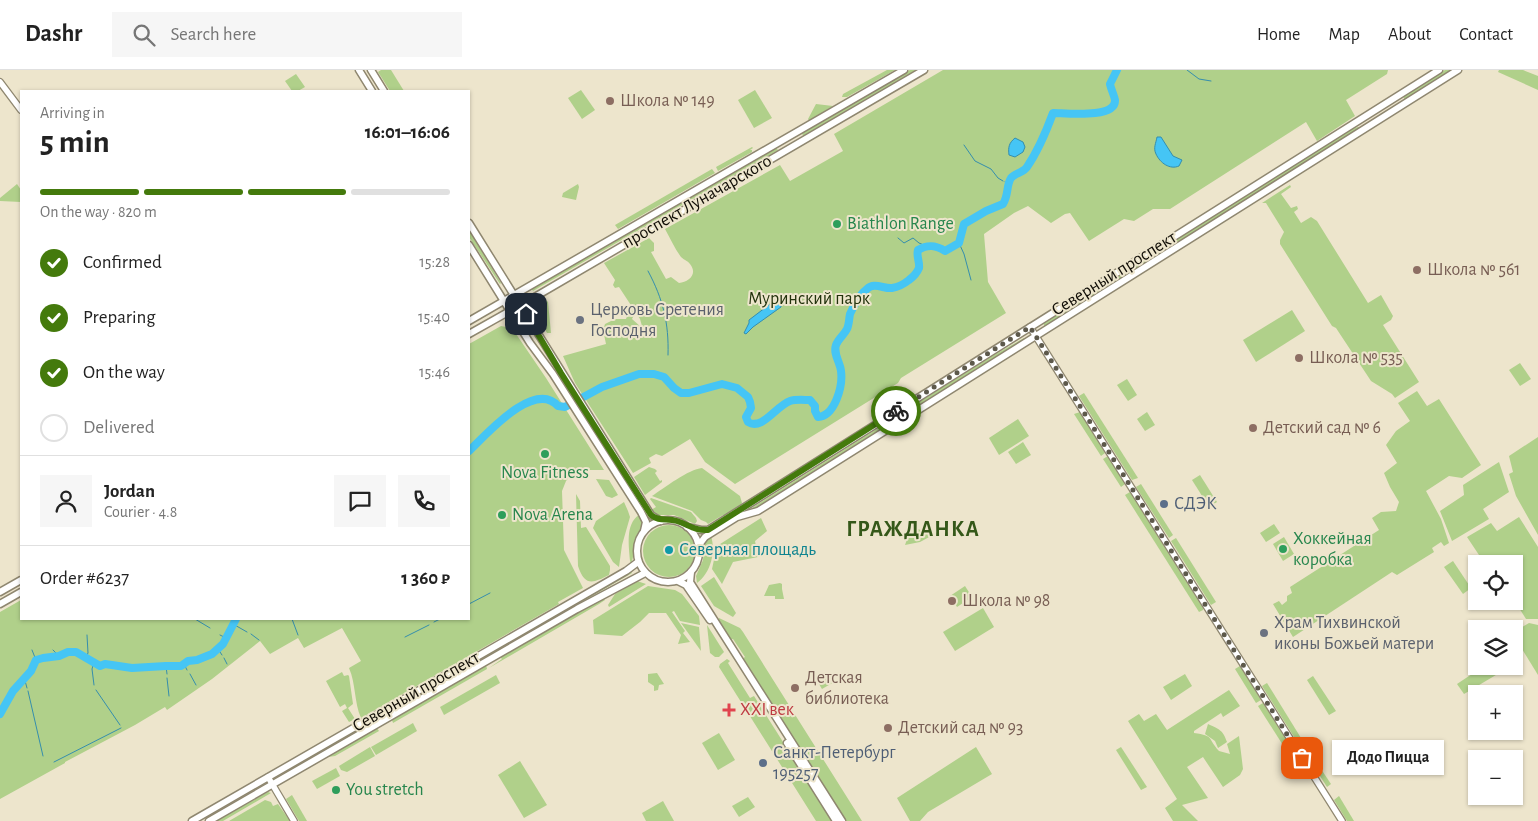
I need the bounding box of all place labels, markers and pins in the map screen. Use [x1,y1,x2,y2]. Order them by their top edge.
place label: Школа № 149 [620,92,715,110]
marker: Школа № 149 [604,95,616,107]
place label: Biathlon Range [847,215,954,233]
marker: Biathlon Range [831,218,843,230]
place label: Школа № 561 [1427,261,1521,279]
marker: Школа № 561 [1411,264,1423,276]
pin [505,293,547,335]
place label: Церковь Сретения Господня [590,301,724,340]
marker: Церковь Сретения Господня [574,314,586,326]
place label: Школа № 535 [1309,349,1403,367]
marker: Школа № 535 [1293,352,1305,364]
place label: Детский сад № 6 [1263,419,1381,437]
marker: Детский сад № 6 [1247,422,1259,434]
marker: Nova Fitness [539,448,551,460]
place label: Nova Fitness [501,464,589,482]
place label: СДЭК [1174,495,1217,513]
marker: СДЭК [1158,498,1170,510]
place label: Nova Arena [512,506,593,524]
marker: Nova Arena [496,509,508,521]
place label: Хоккейная коробка [1293,530,1372,569]
place label: Северная площадь [679,541,816,559]
marker: Хоккейная коробка [1277,543,1289,555]
marker: Северная площадь [663,544,675,556]
place label: Школа № 98 [962,592,1050,610]
marker: Школа № 98 [946,595,958,607]
place label: Храм Тихвинской иконы Божьей матери [1274,614,1434,653]
marker: Храм Тихвинской иконы Божьей матери [1258,627,1270,639]
place label: Детская библиотека [805,669,889,708]
marker: Детская библиотека [789,682,801,694]
place label: XXI век [740,701,795,719]
marker: XXI век [722,703,736,717]
place label: Детский сад № 93 [898,719,1023,737]
marker: Детский сад № 93 [882,722,894,734]
pin [1281,737,1323,779]
callout: Додо Пицца [1332,740,1444,776]
place label: Санкт-Петербург 195257 [773,743,896,783]
marker: Санкт-Петербург 195257 [757,757,769,769]
place label: You stretch [346,781,424,799]
marker: You stretch [330,784,342,796]

